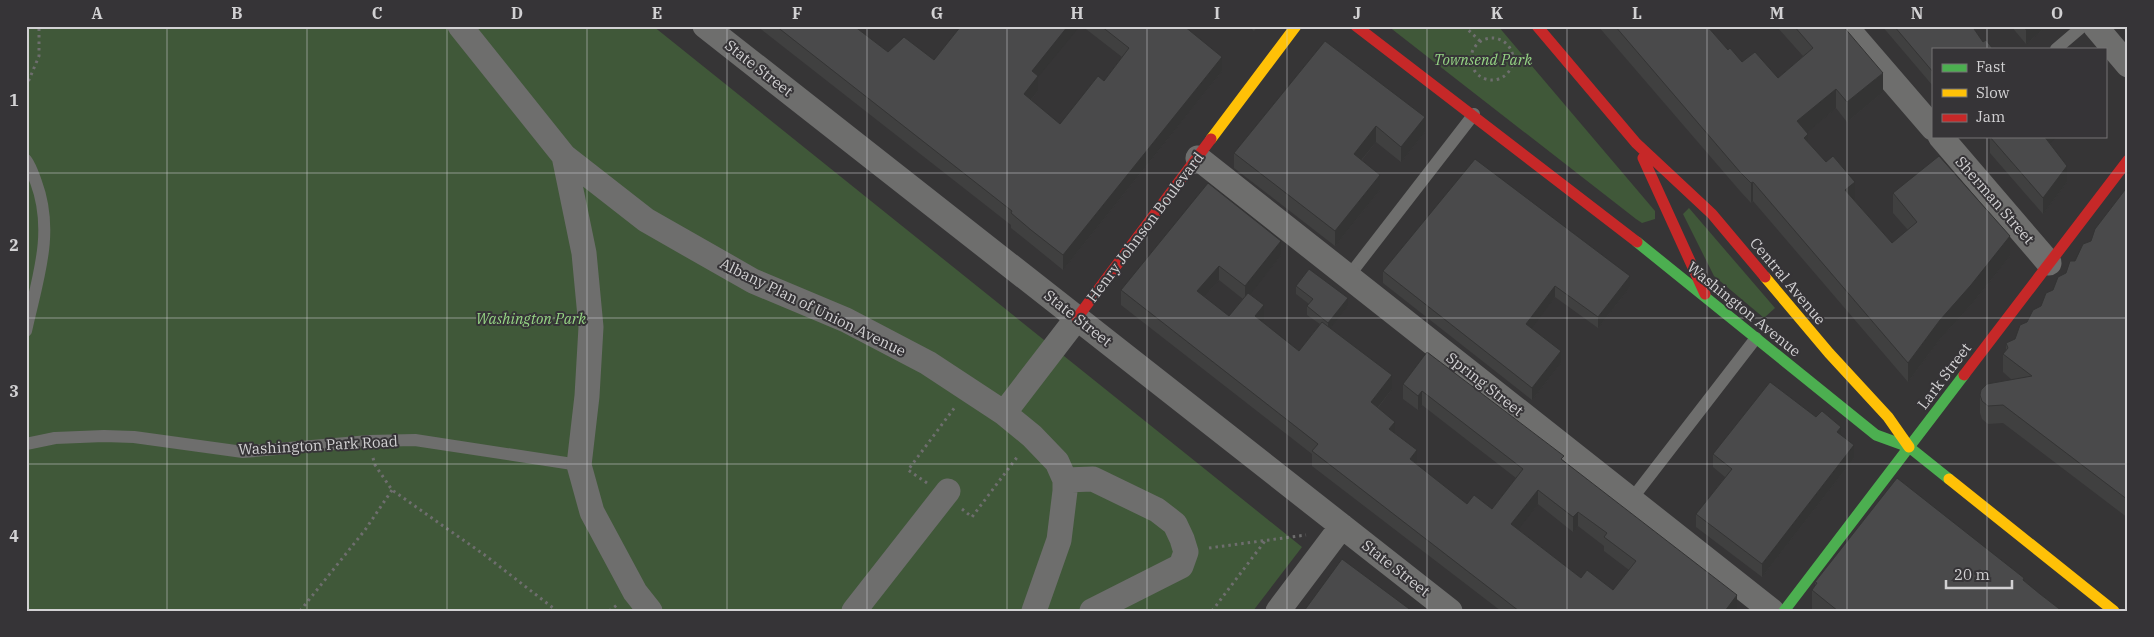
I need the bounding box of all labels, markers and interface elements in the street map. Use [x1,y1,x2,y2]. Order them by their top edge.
text: A [91,3,103,23]
text: B [231,3,243,23]
text: C [372,3,382,23]
text: D [511,3,523,23]
text: E [652,3,662,23]
text: F [792,3,802,23]
text: G [931,3,943,23]
text: H [1071,3,1084,23]
text: I [1214,3,1220,23]
text: J [1353,3,1361,23]
text: K [1491,3,1504,23]
text: L [1632,3,1642,23]
text: M [1770,3,1784,23]
text: N [1911,3,1923,23]
text: O [2051,3,2063,23]
street label: State Street [721,36,797,100]
legend [1932,48,2106,138]
park label: Townsend Park [1434,50,1532,69]
text: Fast [1976,57,2006,76]
text: Slow [1976,83,2010,102]
text: 1 [9,90,19,110]
text: Jam [1976,107,2005,126]
street label: Henry Johnson Boulevard [1082,148,1208,306]
street label: Sherman Street [1952,152,2038,248]
street label: Central Avenue [1746,234,1830,328]
text: 2 [9,235,19,255]
street label: Albany Plan of Union Avenue [717,254,909,360]
street label: Washington Avenue [1683,257,1805,361]
street label: State Street [1040,286,1116,350]
park label: Washington Park [476,309,586,328]
street label: Lark Street [1913,339,1975,413]
street label: Spring Street [1443,348,1527,420]
text: 3 [9,381,19,401]
street label: Washington Park Road [238,431,398,459]
text: 4 [9,526,19,546]
street label: State Street [1358,536,1434,600]
scale bar [1946,557,2013,589]
text: 20 m [1954,565,1990,584]

